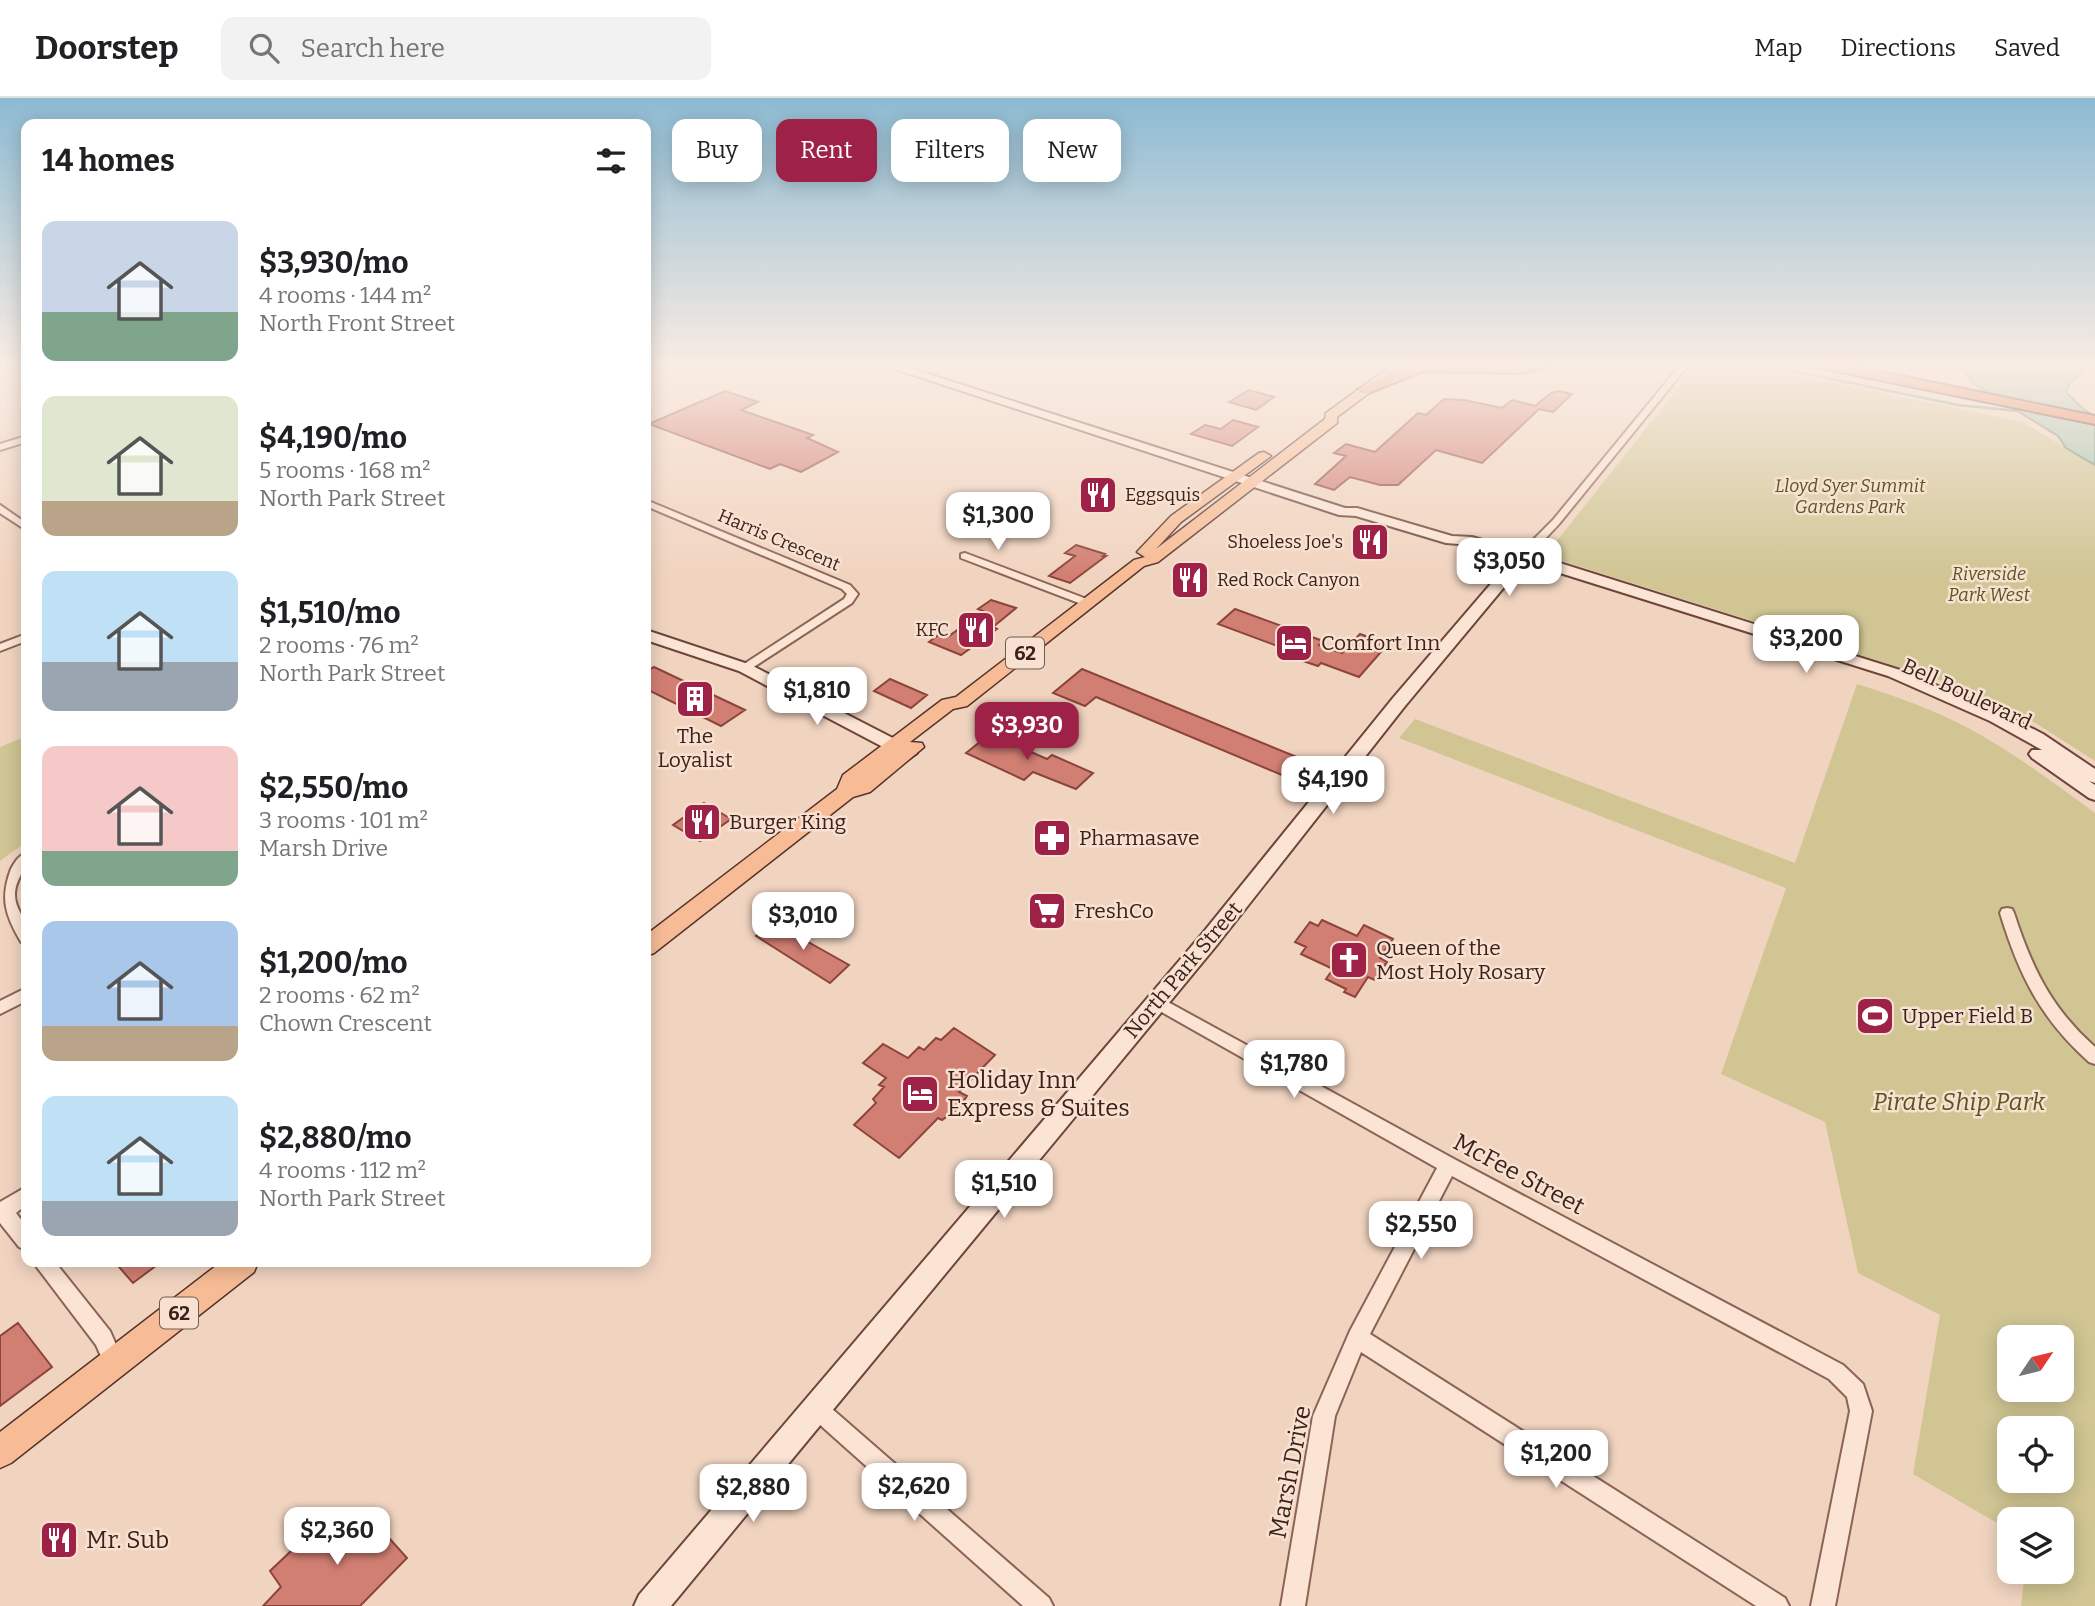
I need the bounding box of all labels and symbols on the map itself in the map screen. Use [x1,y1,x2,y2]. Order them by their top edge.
restaurant icon: Eggsquis [1077,474,1119,516]
park label: Lloyd Syer Summit Gardens Park [1775,475,1926,518]
place label: Eggsquis [1125,484,1200,506]
pin: $1,300 [941,492,1055,552]
street label: Harris Crescent [715,504,844,576]
restaurant icon: Shoeless Joe's [1349,521,1391,563]
place label: Shoeless Joe's [1227,531,1343,553]
pin: $3,050 [1452,538,1566,598]
restaurant icon: Red Rock Canyon [1169,559,1211,601]
park label: Riverside Park West [1948,563,2030,606]
place label: Red Rock Canyon [1217,569,1361,591]
restaurant icon: KFC [955,609,997,651]
pin: $3,200 [1749,616,1863,675]
place label: KFC [916,619,949,641]
hotel icon: Comfort Inn [1273,622,1315,664]
place label: Comfort Inn [1321,630,1440,656]
road number: 62 [1006,638,1044,668]
street label: Bell Boulevard [1898,653,2036,735]
pin: $1,810 [760,668,874,727]
building icon: The Loyalist [674,678,716,720]
pin: $3,930 [970,702,1084,762]
place label: The Loyalist [657,723,733,773]
pin: $4,190 [1276,756,1390,816]
restaurant icon: Burger King [681,801,723,843]
place label: Burger King [729,809,847,835]
pharmacy icon: Pharmasave [1031,817,1073,859]
place label: Pharmasave [1079,825,1199,851]
supermarket icon: FreshCo [1026,890,1068,932]
pin: $3,010 [746,892,860,952]
street label: North Park Street [1118,896,1248,1043]
place label: FreshCo [1074,898,1154,924]
place label: Queen of the Most Holy Rosary [1376,935,1546,985]
church icon: Queen of the Most Holy Rosary [1328,939,1370,981]
sports icon: Upper Field B [1854,995,1896,1037]
place label: Upper Field B [1902,1003,2033,1029]
pin: $1,780 [1237,1040,1351,1100]
place label: Holiday Inn Express & Suites [947,1066,1130,1122]
hotel icon: Holiday Inn Express & Suites [899,1073,941,1115]
park label: Pirate Ship Park [1873,1088,2046,1116]
street label: McFee Street [1449,1128,1590,1220]
pin: $1,510 [947,1160,1061,1220]
pin: $2,550 [1364,1202,1478,1261]
road number: 62 [160,1298,198,1329]
north arrow [1997,1325,2074,1402]
street label: Marsh Drive [1263,1403,1317,1541]
pin: $1,200 [1499,1430,1613,1490]
pin: $2,880 [696,1464,810,1524]
pin: $2,620 [857,1464,971,1523]
pin: $2,360 [280,1508,394,1567]
restaurant icon: Mr. Sub [38,1519,80,1561]
place label: Mr. Sub [86,1526,169,1554]

